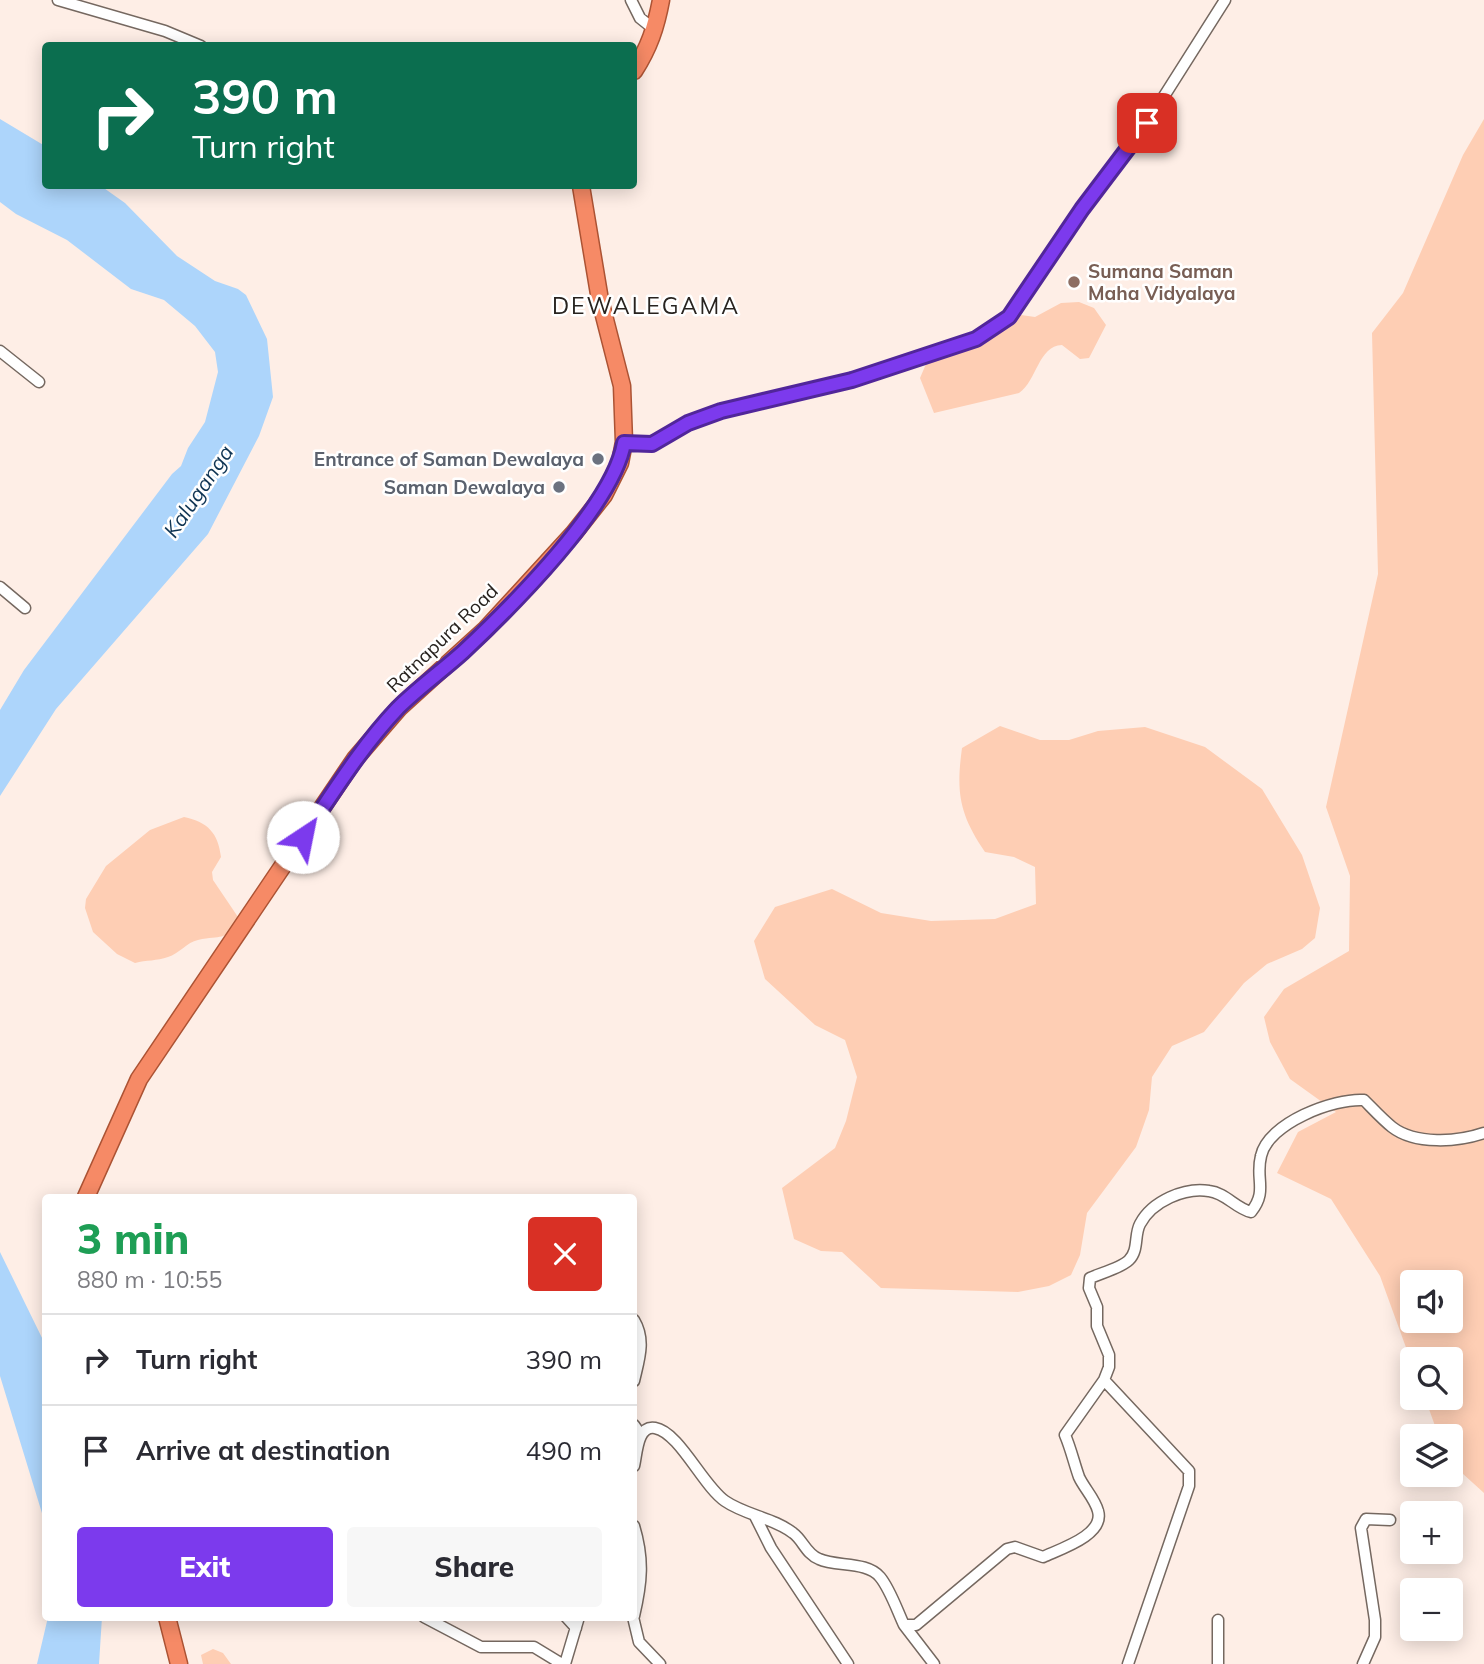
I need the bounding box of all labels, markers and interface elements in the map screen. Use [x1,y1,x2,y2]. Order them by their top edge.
text: 390 m [192,65,338,126]
icon: right [77,70,168,161]
pin [1117,93,1177,153]
icon: arrive [1128,104,1166,142]
text: Turn right [192,126,335,166]
place label: Sumana Saman Maha Vidyalaya [1088,259,1236,305]
marker: Sumana Saman Maha Vidyalaya [1066,274,1082,290]
district label: DEWALEGAMA [552,291,740,320]
water label: Kaluganga [158,440,238,542]
place label: Entrance of Saman Dewalaya [314,447,584,471]
marker: Entrance of Saman Dewalaya [590,451,606,467]
place label: Saman Dewalaya [384,475,545,499]
marker: Saman Dewalaya [551,479,567,495]
street label: Ratnapura Road [381,579,503,697]
position arrow [266,800,340,874]
text: 3 min [77,1212,190,1265]
button: close [528,1217,602,1291]
text: 880 m · 10:55 [77,1265,222,1294]
map controls [1400,1270,1463,1641]
button: sound [1400,1270,1463,1333]
icon: right [77,1341,115,1379]
text: Turn right [136,1343,257,1376]
text: 390 m [526,1343,602,1376]
button: search [1400,1347,1463,1410]
button: layers [1400,1424,1463,1487]
icon: arrive [77,1432,115,1470]
text: Arrive at destination [136,1434,391,1467]
text: 490 m [526,1434,602,1467]
button: + [1400,1501,1463,1564]
button: Exit [77,1527,333,1607]
button: Share [347,1527,602,1607]
button: − [1400,1578,1463,1641]

